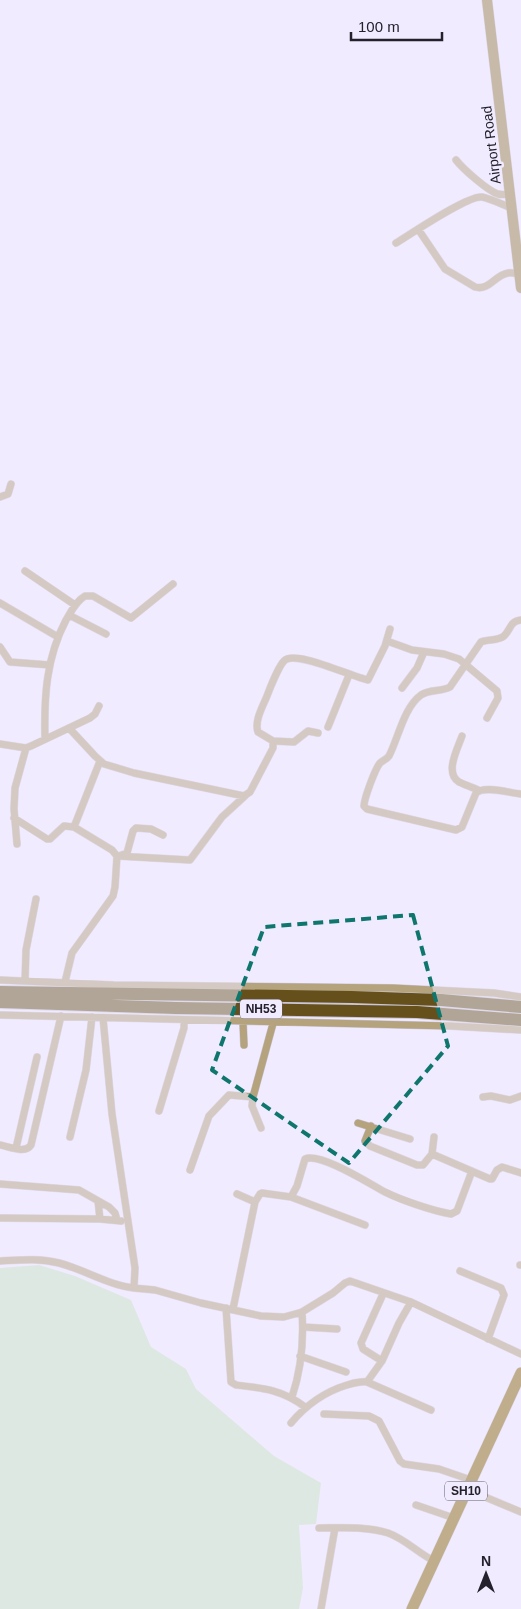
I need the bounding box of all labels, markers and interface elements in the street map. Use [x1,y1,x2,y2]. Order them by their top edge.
scale bar [351,10,442,42]
text: 100 m [358,18,400,35]
street label: Airport Road [478,105,504,185]
road number: NH53 [240,1000,282,1019]
road number: SH10 [445,1482,487,1500]
north arrow [461,1549,511,1599]
text: N [481,1553,491,1569]

